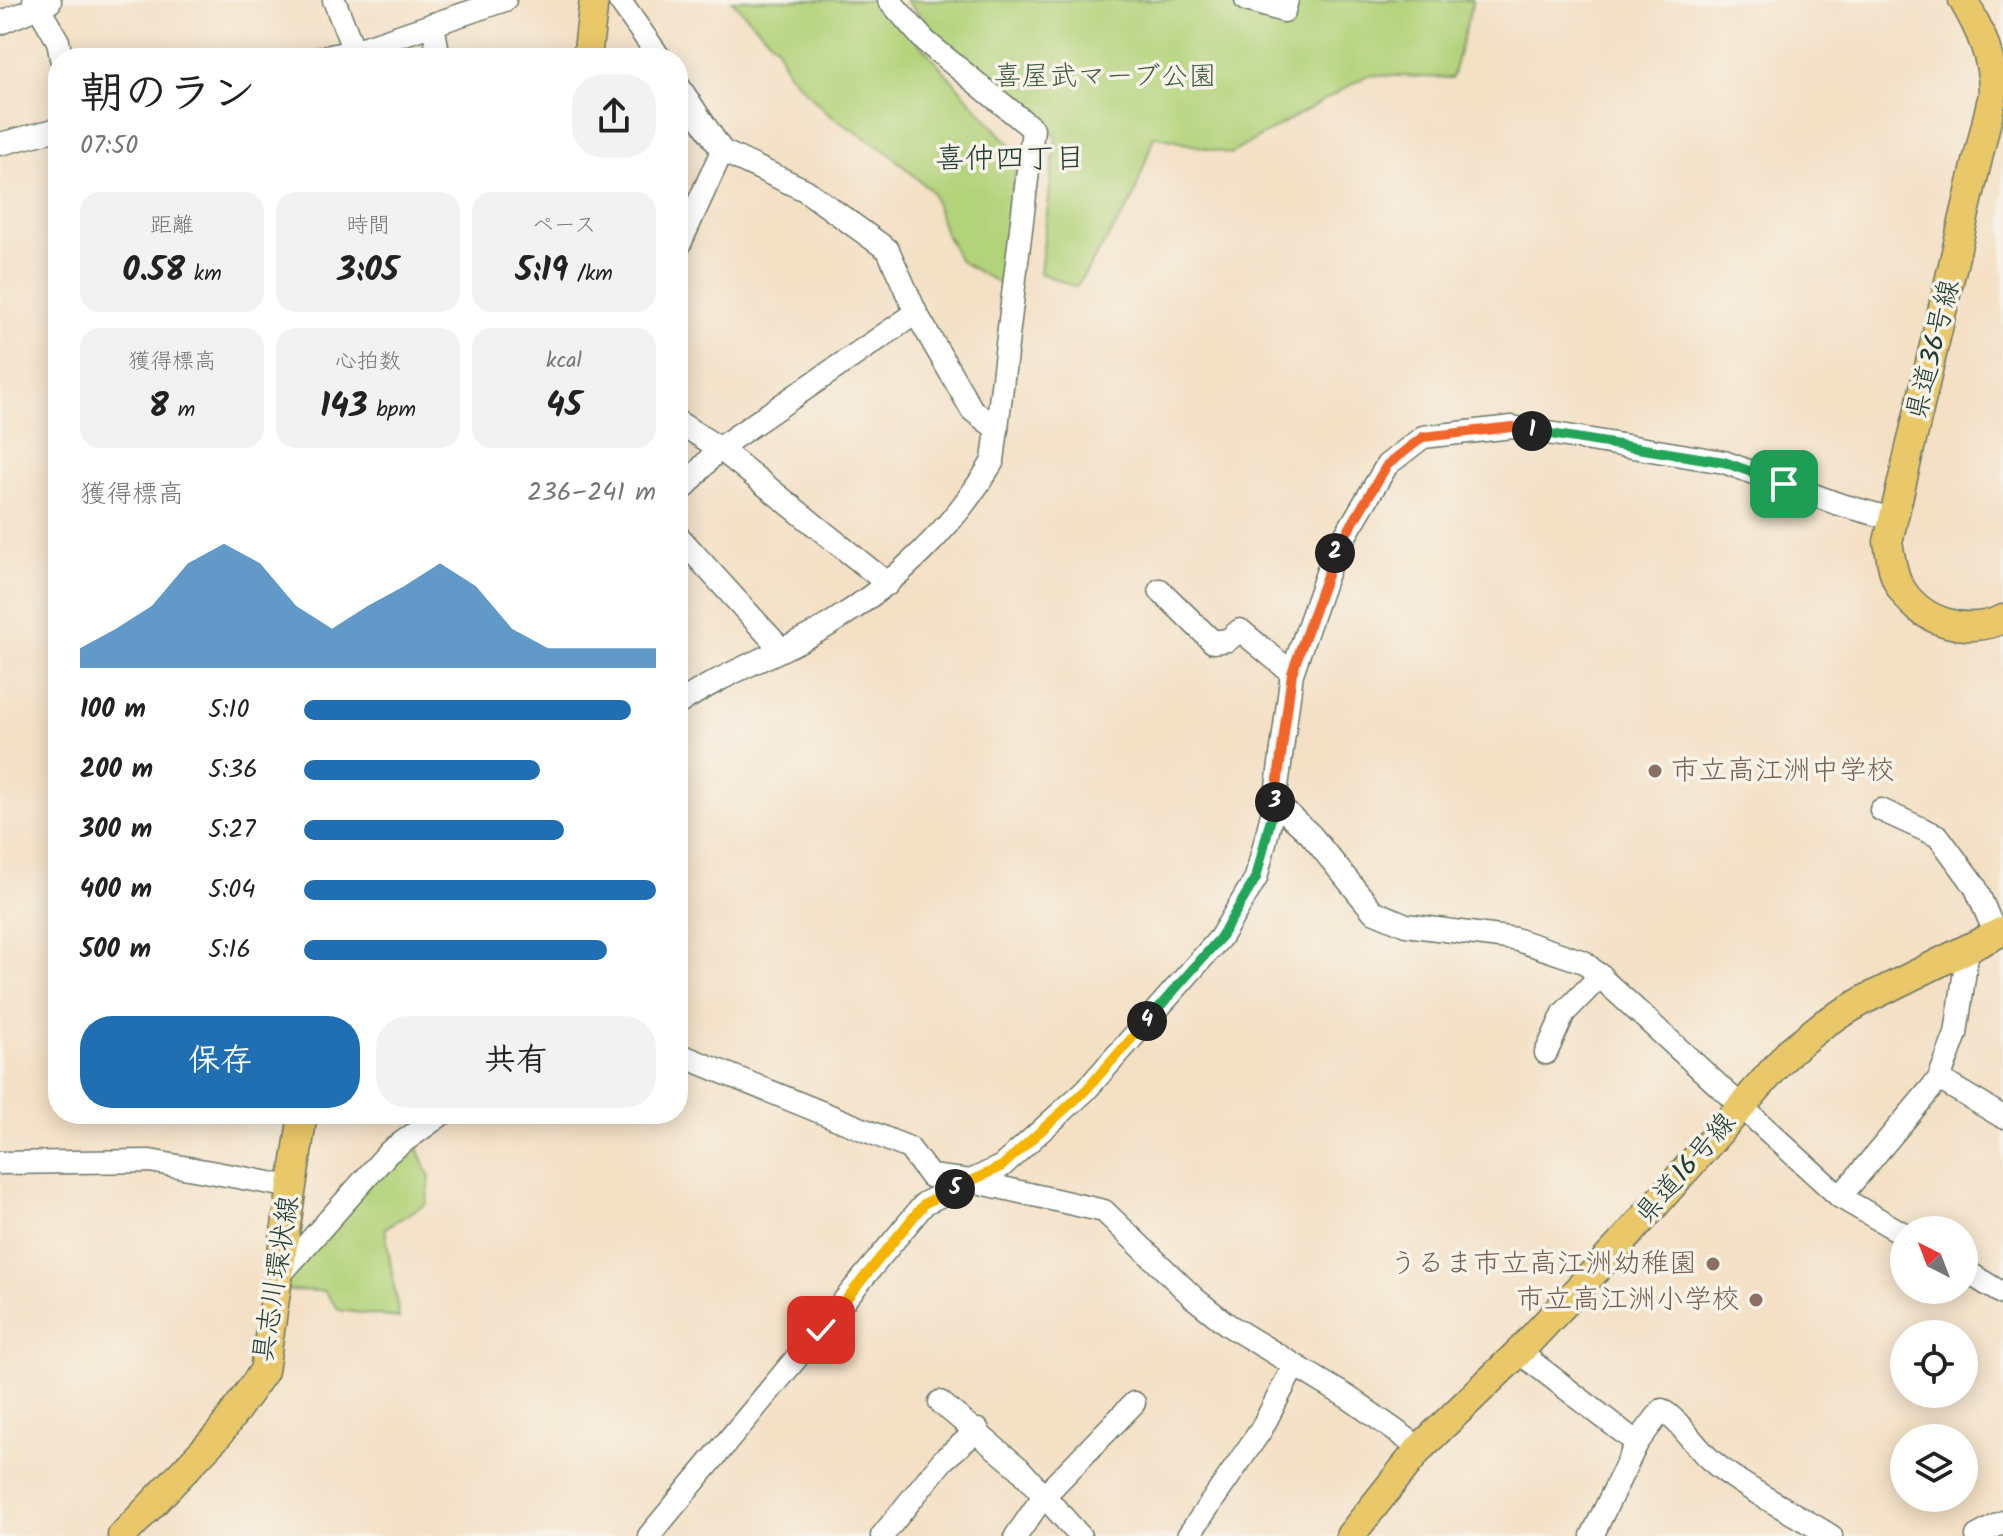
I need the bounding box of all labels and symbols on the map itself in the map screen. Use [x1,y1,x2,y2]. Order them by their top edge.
park label: 喜屋武マーブ公園 [994,55,1216,100]
district label: 喜仲四丁目 [935,136,1085,184]
street label: 県道36号線 [1895,275,1973,425]
pin: 1 [1512,411,1552,451]
pin [1750,450,1818,518]
pin: 2 [1315,533,1355,573]
place label: 市立高江洲中学校 [1671,749,1895,794]
marker: 市立高江洲中学校 [1646,762,1664,780]
pin: 3 [1255,782,1295,822]
pin: 4 [1127,1001,1167,1041]
street label: 県道16号線 [1624,1103,1748,1235]
pin: 5 [935,1169,975,1209]
street label: 具志川環状線 [242,1193,312,1365]
north arrow [1890,1216,1978,1304]
place label: うるま市立高江洲幼稚園 [1389,1242,1697,1287]
marker: うるま市立高江洲幼稚園 [1704,1255,1722,1273]
place label: 市立高江洲小学校 [1516,1278,1740,1323]
marker: 市立高江洲小学校 [1747,1291,1765,1309]
pin [787,1296,855,1364]

